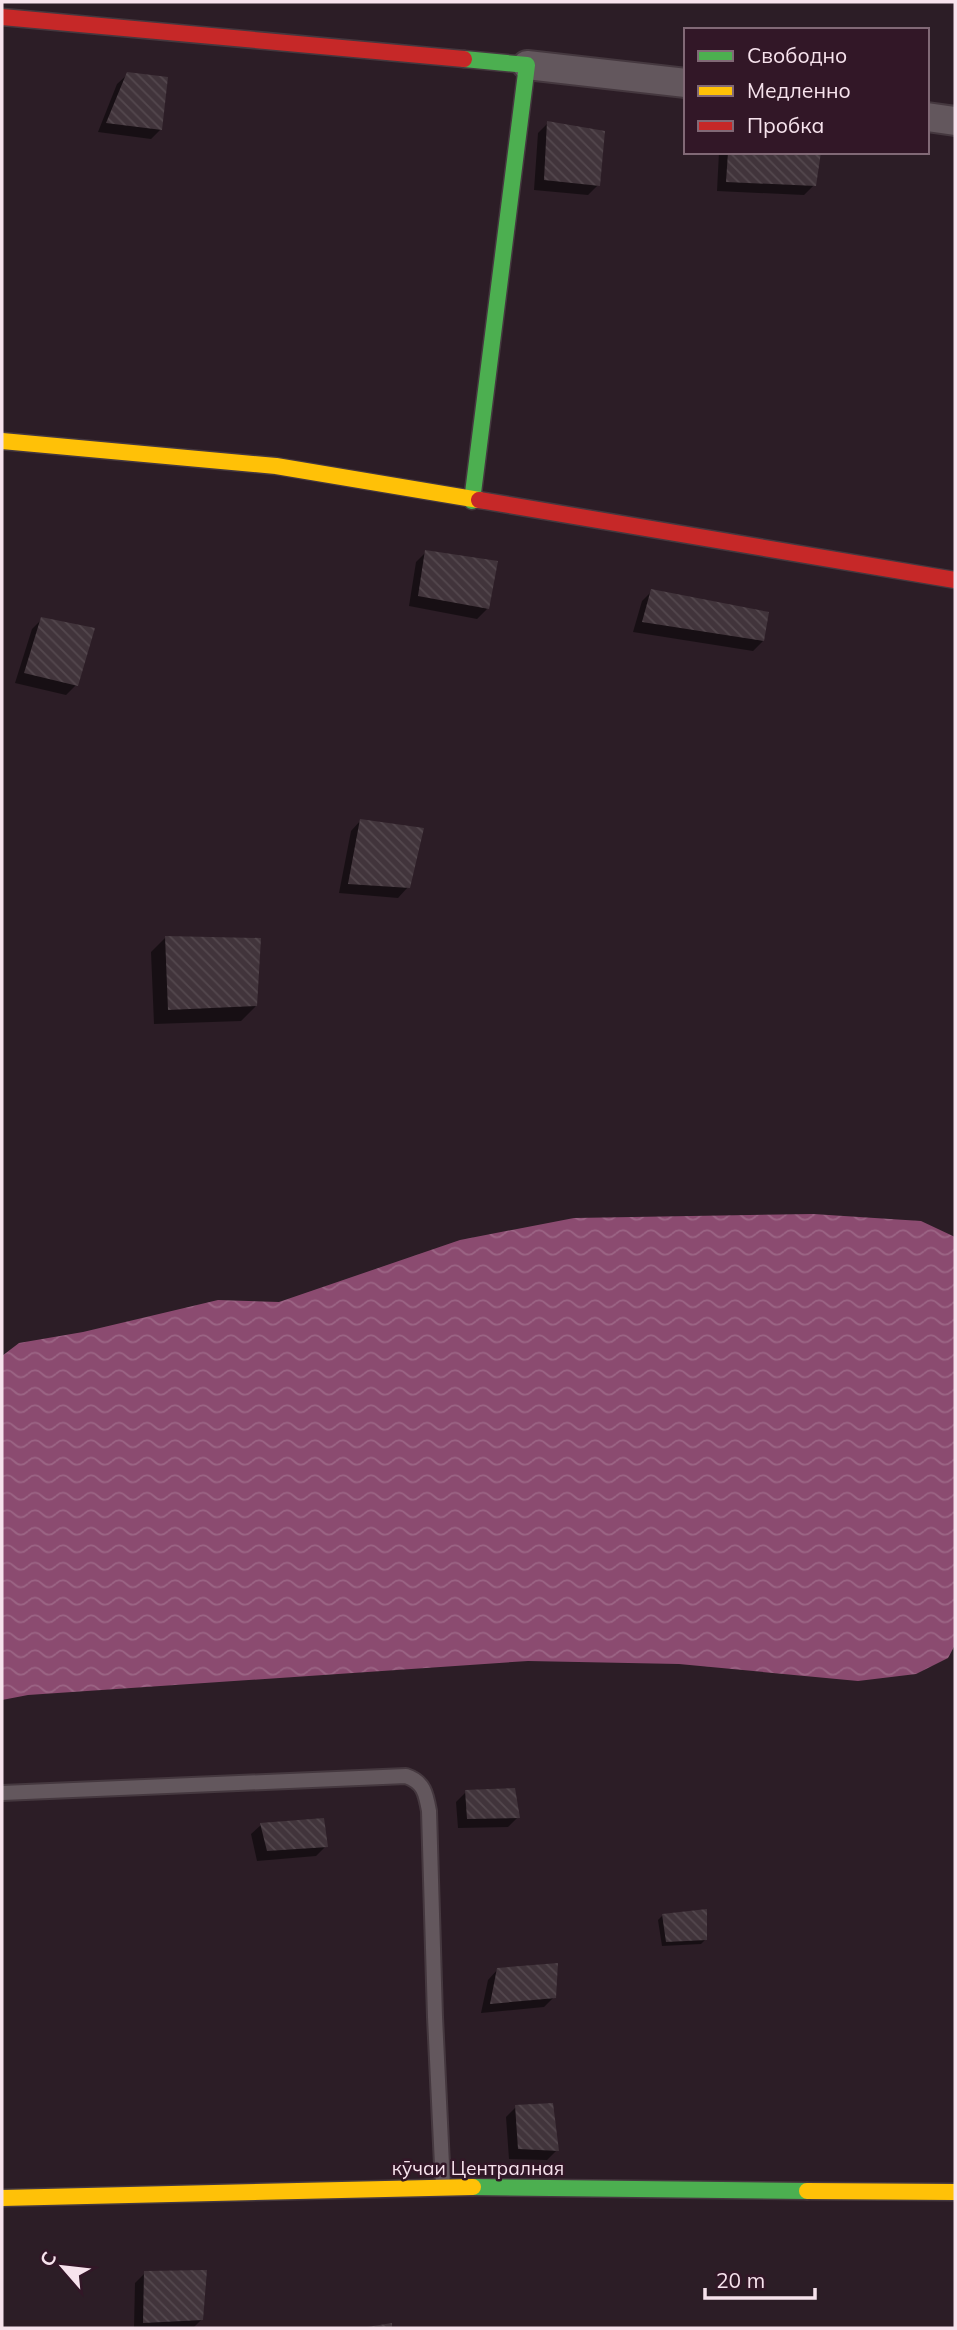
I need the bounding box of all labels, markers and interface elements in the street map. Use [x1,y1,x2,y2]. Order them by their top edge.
legend [684,28,929,154]
text: Свободно [747,42,847,68]
text: Медленно [747,77,851,103]
text: Пробка [747,112,824,138]
street label: кӯчаи Централная [392,2156,564,2180]
north arrow [28,2232,98,2302]
text: С [34,2248,62,2270]
scale bar [705,2256,815,2300]
text: 20 m [716,2267,765,2293]

